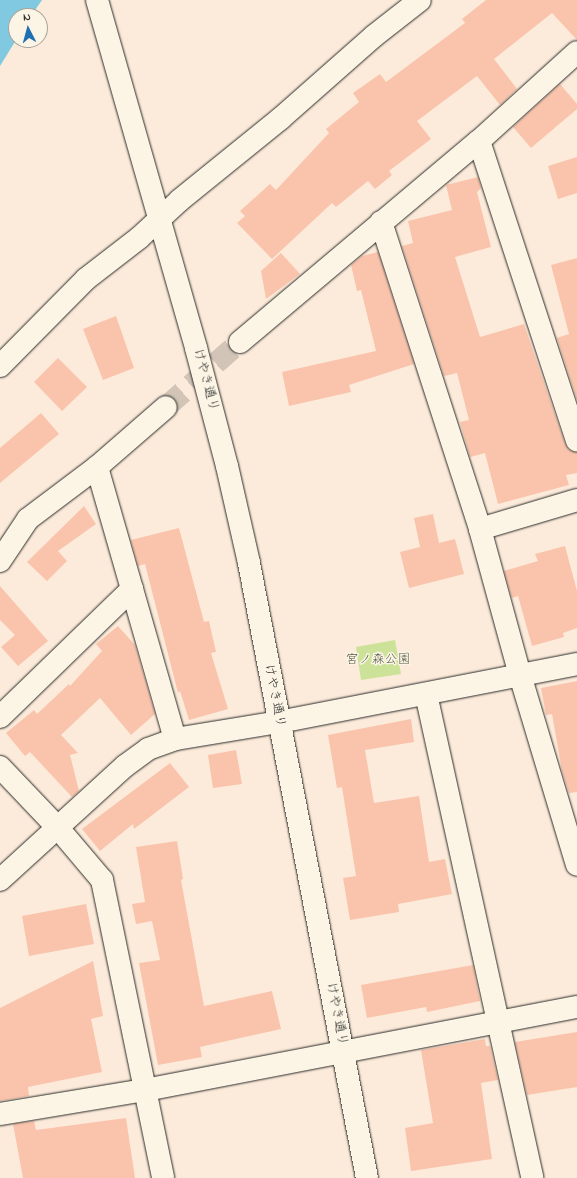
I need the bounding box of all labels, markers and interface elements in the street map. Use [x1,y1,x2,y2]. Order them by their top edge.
north arrow [8,8,48,48]
text: N [22,9,31,25]
street label: けやき通り [189,347,221,413]
park label: 宮ノ森公園 [346,652,410,668]
street label: けやき通り [260,663,288,729]
street label: けやき通り [322,981,350,1047]

